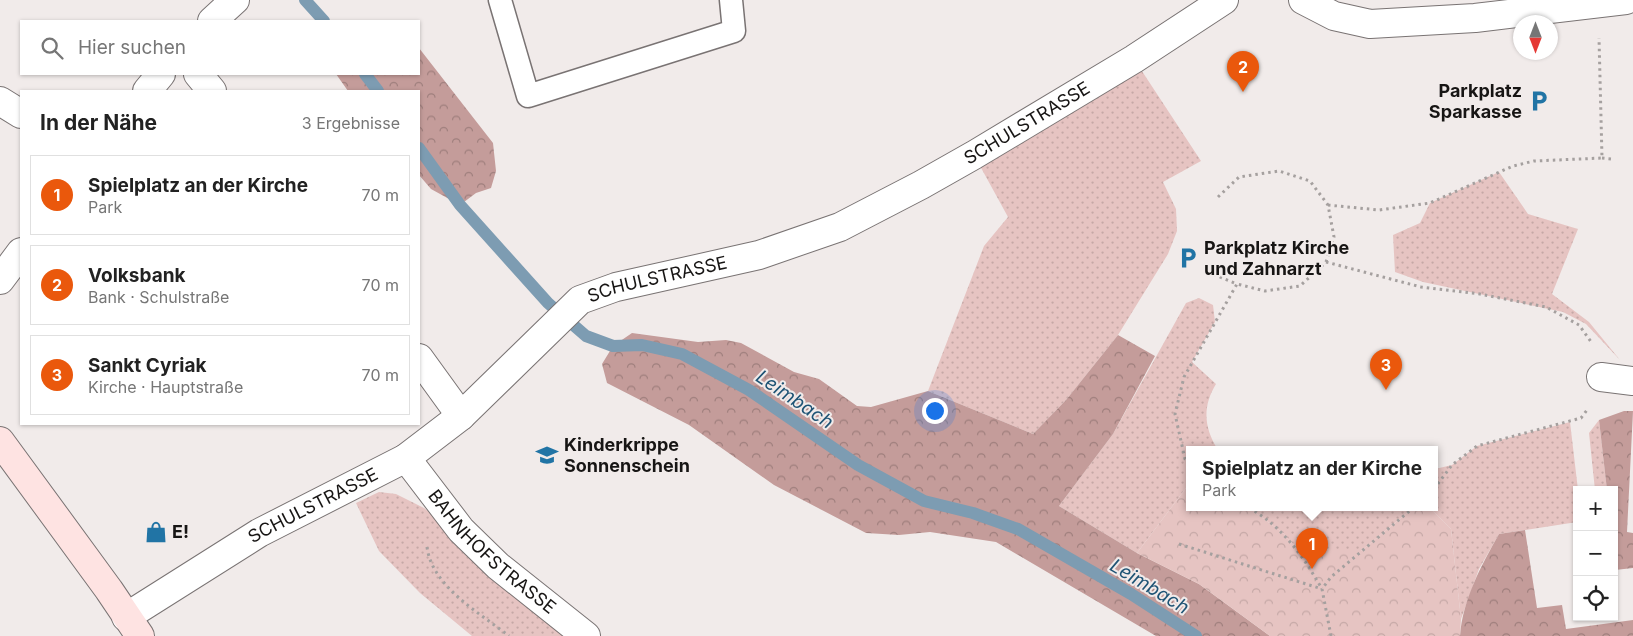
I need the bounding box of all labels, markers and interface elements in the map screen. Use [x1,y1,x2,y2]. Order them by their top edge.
north arrow [1513,15,1558,60]
search box [20,20,420,75]
icon: search [38,34,66,62]
text: Hier suchen [78,36,186,59]
pin: 2 [1227,51,1259,92]
street label: SCHULSTRASSE [960,77,1093,169]
place label: Parkplatz Sparkasse [1429,80,1522,122]
parking icon: Parkplatz Sparkasse [1526,88,1552,114]
text: In der Nähe [40,110,157,135]
text: 3 Ergebnisse [302,113,400,133]
text: Spielplatz an der Kirche [88,174,308,197]
text: 1 [54,185,60,205]
text: 70 m [362,185,399,205]
text: Park [88,197,122,217]
place label: Parkplatz Kirche und Zahnarzt [1204,237,1349,279]
parking icon: Parkplatz Kirche und Zahnarzt [1175,245,1201,271]
street label: SCHULSTRASSE [585,251,729,306]
text: Volksbank [88,264,186,287]
text: 2 [52,275,62,295]
text: 70 m [362,275,399,295]
text: Bank · Schulstraße [88,287,229,307]
pin: 3 [1370,349,1402,390]
text: Sankt Cyriak [88,354,206,377]
text: 3 [52,365,62,385]
text: 70 m [362,365,399,385]
water label: Leimbach [752,365,838,434]
text: Kirche · Hauptstraße [88,377,243,397]
your location [922,398,948,424]
place label: Kinderkrippe Sonnenschein [564,434,690,476]
school or university icon: Kinderkrippe Sonnenschein [534,442,560,468]
popup [1186,446,1438,511]
text: Spielplatz an der Kirche [1202,457,1422,480]
street label: SCHULSTRASSE [244,463,381,547]
text: Park [1202,480,1236,500]
street label: BAHNHOFSTRASSE [424,485,560,618]
map controls [1573,486,1618,621]
button: + [1573,486,1618,531]
shop icon: E! [143,519,169,545]
place label: E! [172,521,189,542]
pin: 1 [1296,528,1328,569]
button: − [1573,531,1618,576]
water label: Leimbach [1106,554,1194,619]
button: locate [1573,576,1618,621]

